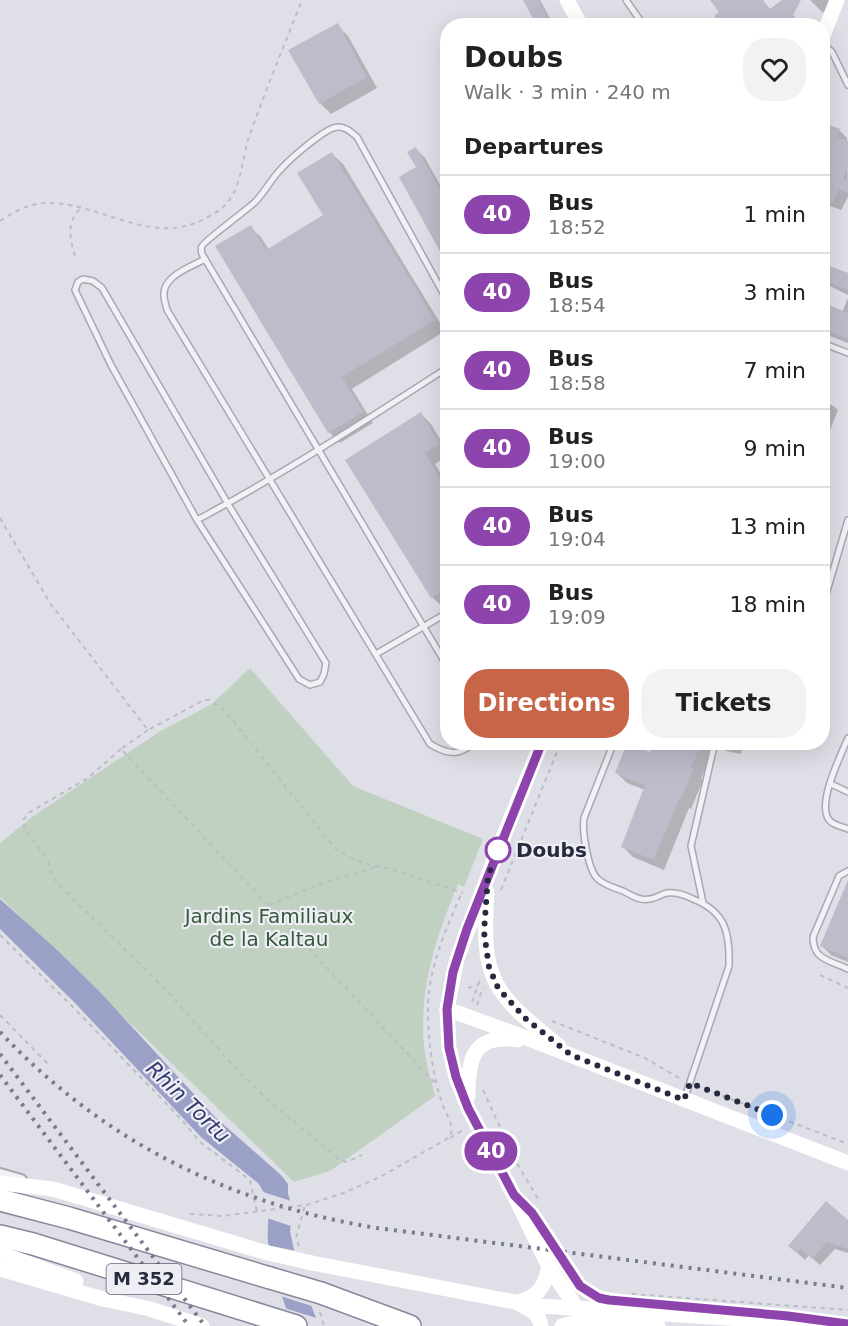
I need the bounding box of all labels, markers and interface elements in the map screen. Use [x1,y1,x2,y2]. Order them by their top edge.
button: heart [743,38,806,101]
text: Doubs [464,41,563,74]
text: Walk · 3 min · 240 m [464,80,671,104]
text: Departures [464,134,604,159]
text: Bus [548,190,594,215]
text: 40 [482,202,512,226]
text: 1 min [744,202,806,227]
text: 18:52 [548,215,606,239]
text: Bus [548,268,594,293]
text: 40 [482,280,512,304]
text: 3 min [744,280,806,305]
text: 18:54 [548,293,606,317]
text: Bus [548,346,594,371]
text: 40 [482,358,512,382]
text: 7 min [744,358,806,383]
text: 18:58 [548,371,606,395]
text: Bus [548,424,594,449]
text: 40 [482,436,512,460]
text: 9 min [744,436,806,461]
text: 19:00 [548,449,606,473]
text: Bus [548,502,594,527]
text: 40 [482,514,512,538]
text: 13 min [730,514,806,539]
text: 19:04 [548,527,606,551]
text: Bus [548,580,594,605]
text: 40 [482,592,512,616]
text: 18 min [730,592,806,617]
text: 19:09 [548,605,606,629]
button: Directions [464,669,629,738]
button: Tickets [641,669,806,738]
marker: Doubs [485,837,511,863]
place label: Doubs [516,838,587,862]
park label: Jardins Familiaux de la Kaltau [183,904,353,951]
water label: Rhin Tortu [141,1056,235,1148]
your location [757,1100,787,1130]
line badge: 40 [464,1132,518,1170]
text: 40 [476,1139,506,1163]
road number: M 352 [106,1264,182,1294]

